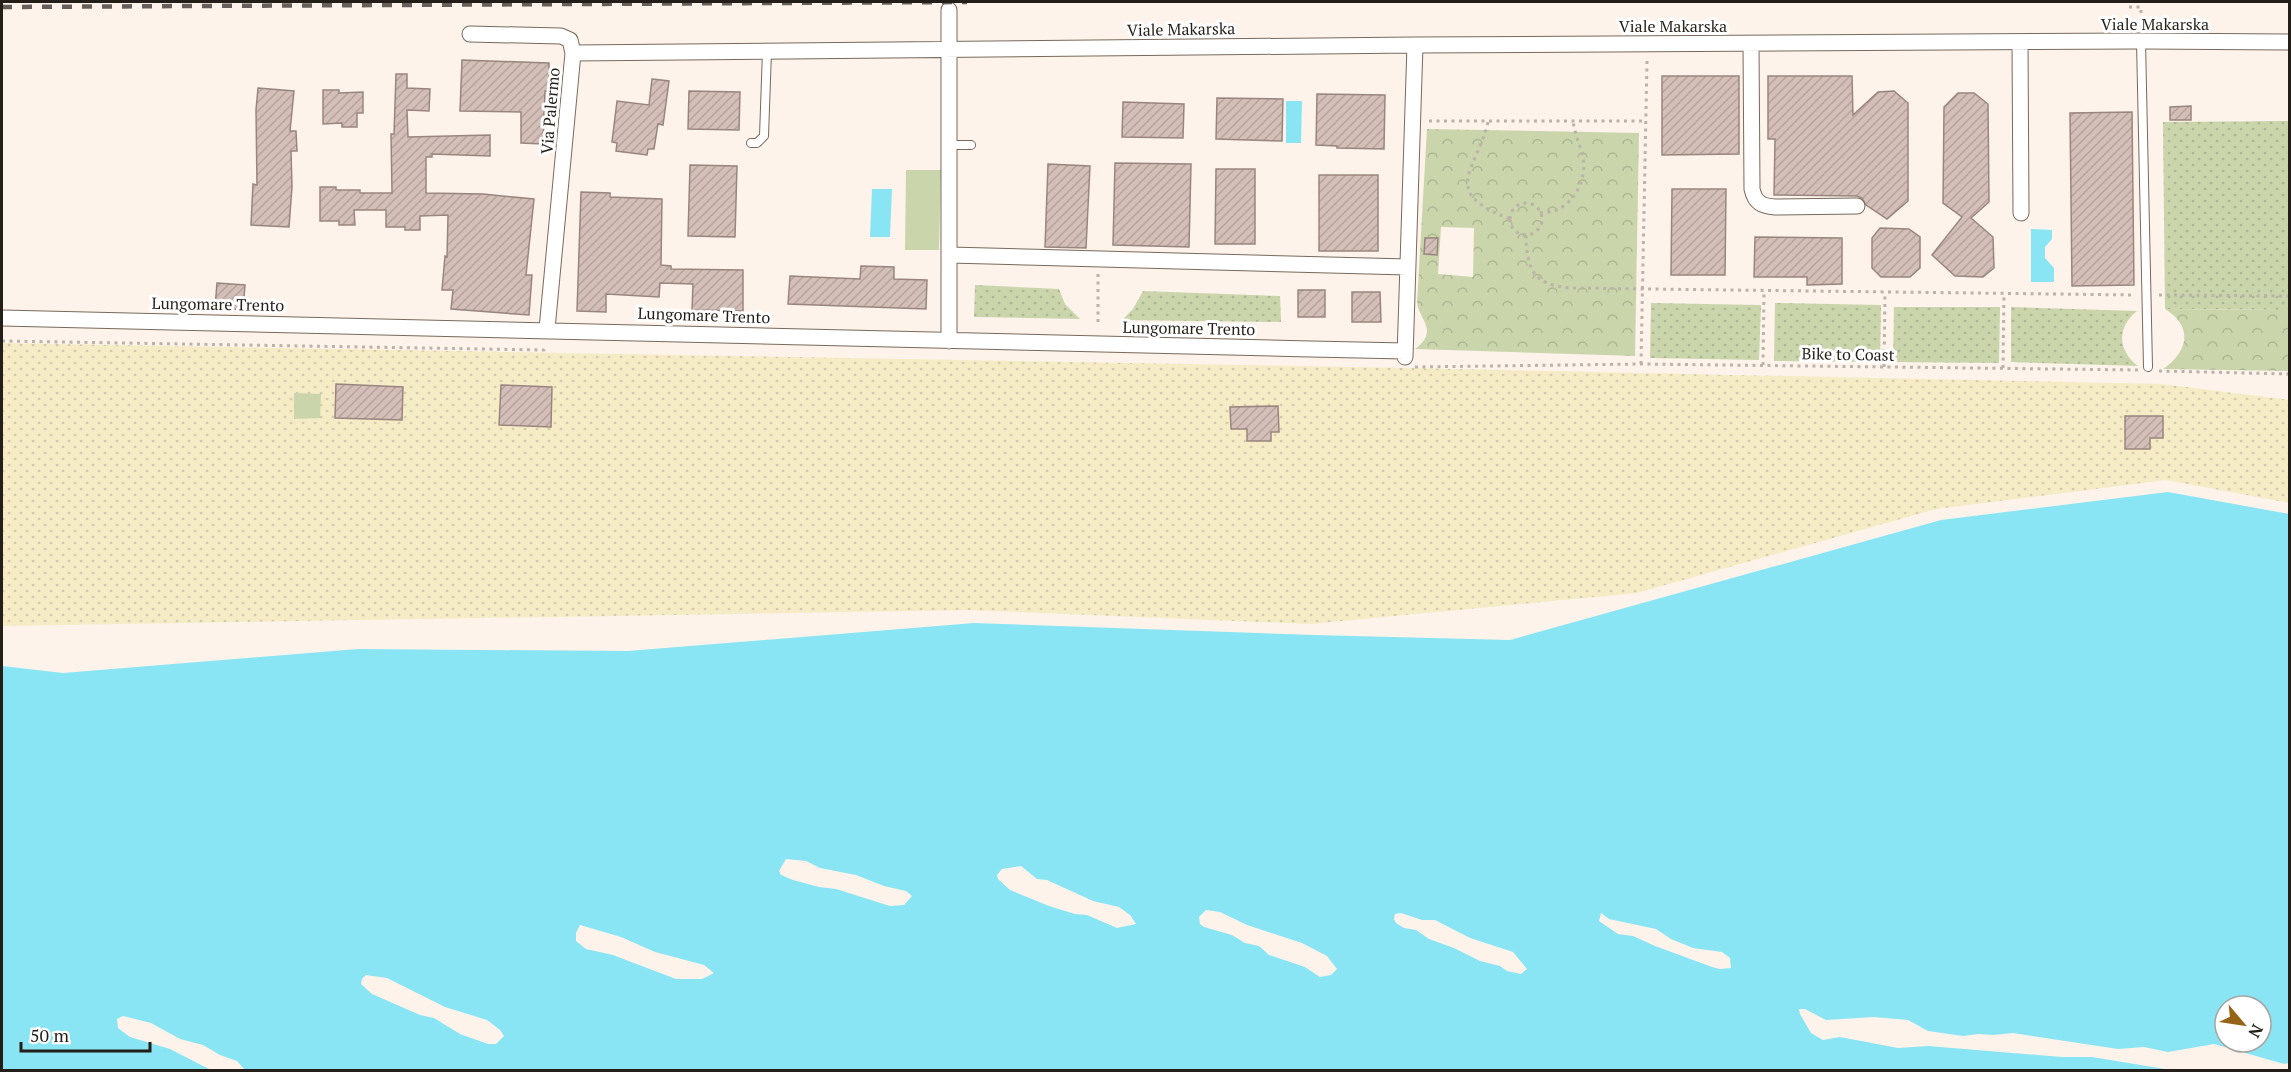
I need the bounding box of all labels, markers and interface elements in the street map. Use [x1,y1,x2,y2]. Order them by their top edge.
street label: Viale Makarska [2101,13,2209,35]
street label: Viale Makarska [1619,15,1727,37]
street label: Viale Makarska [1127,17,1235,41]
street label: Via Palermo [535,67,565,155]
street label: Lungomare Trento [152,292,285,316]
street label: Lungomare Trento [637,302,771,328]
street label: Lungomare Trento [1123,316,1256,340]
street label: Bike to Coast [1801,342,1895,366]
north arrow [2213,994,2273,1054]
scale bar [21,1015,150,1053]
text: N [2244,1021,2269,1042]
text: 50 m [30,1023,70,1047]

